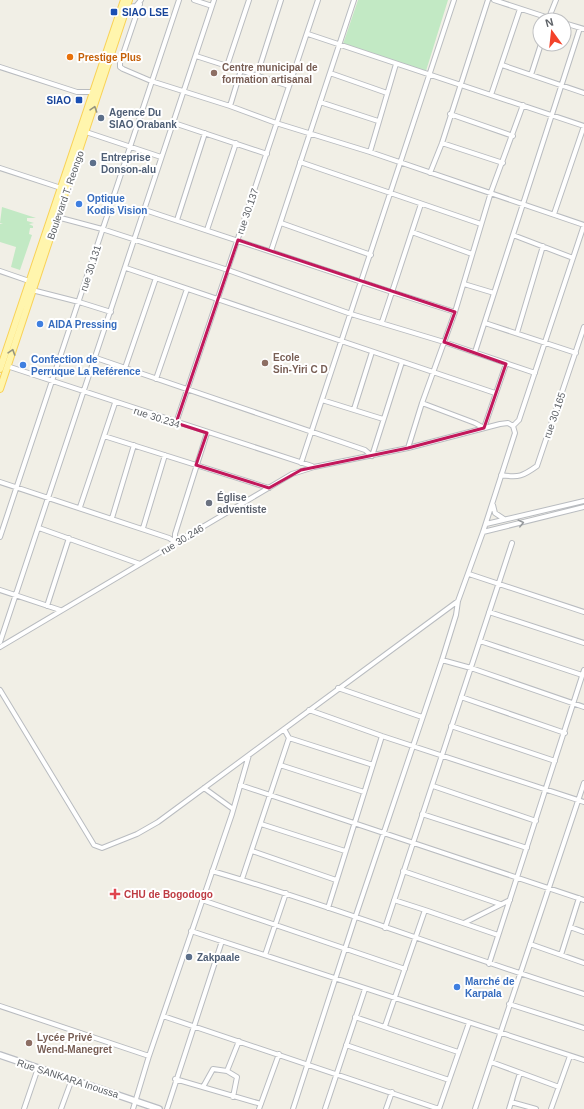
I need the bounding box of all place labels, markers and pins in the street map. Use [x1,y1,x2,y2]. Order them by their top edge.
marker: SIAO LSE [109,7,119,17]
place label: SIAO LSE [122,7,169,18]
marker: Prestige Plus [65,52,75,62]
place label: Prestige Plus [78,52,142,63]
place label: Centre municipal de formation artisanal [222,62,318,85]
marker: Centre municipal de formation artisanal [209,68,219,78]
place label: SIAO [47,95,71,106]
marker: SIAO [74,95,84,105]
place label: Agence Du SIAO Orabank [109,107,177,130]
marker: Agence Du SIAO Orabank [96,113,106,123]
place label: Entreprise Donson-alu [101,152,156,175]
marker: Entreprise Donson-alu [88,158,98,168]
place label: Optique Kodis Vision [87,193,147,216]
marker: Optique Kodis Vision [74,199,84,209]
marker: AIDA Pressing [35,319,45,329]
place label: AIDA Pressing [48,319,117,330]
place label: Ecole Sin-Yiri C D [273,352,328,375]
place label: Confection de Perruque La Reférence [31,354,141,377]
marker: Ecole Sin-Yiri C D [260,358,270,368]
marker: Confection de Perruque La Reférence [18,360,28,370]
place label: Église adventiste [217,491,267,515]
marker: Église adventiste [204,498,214,508]
marker: CHU de Bogodogo [109,888,121,900]
place label: CHU de Bogodogo [124,889,213,900]
marker: Zakpaale [184,952,194,962]
place label: Zakpaale [197,952,240,963]
place label: Marché de Karpala [465,976,515,999]
marker: Marché de Karpala [452,982,462,992]
place label: Lycée Privé Wend-Manegret [37,1032,112,1055]
marker: Lycée Privé Wend-Manegret [24,1038,34,1048]

